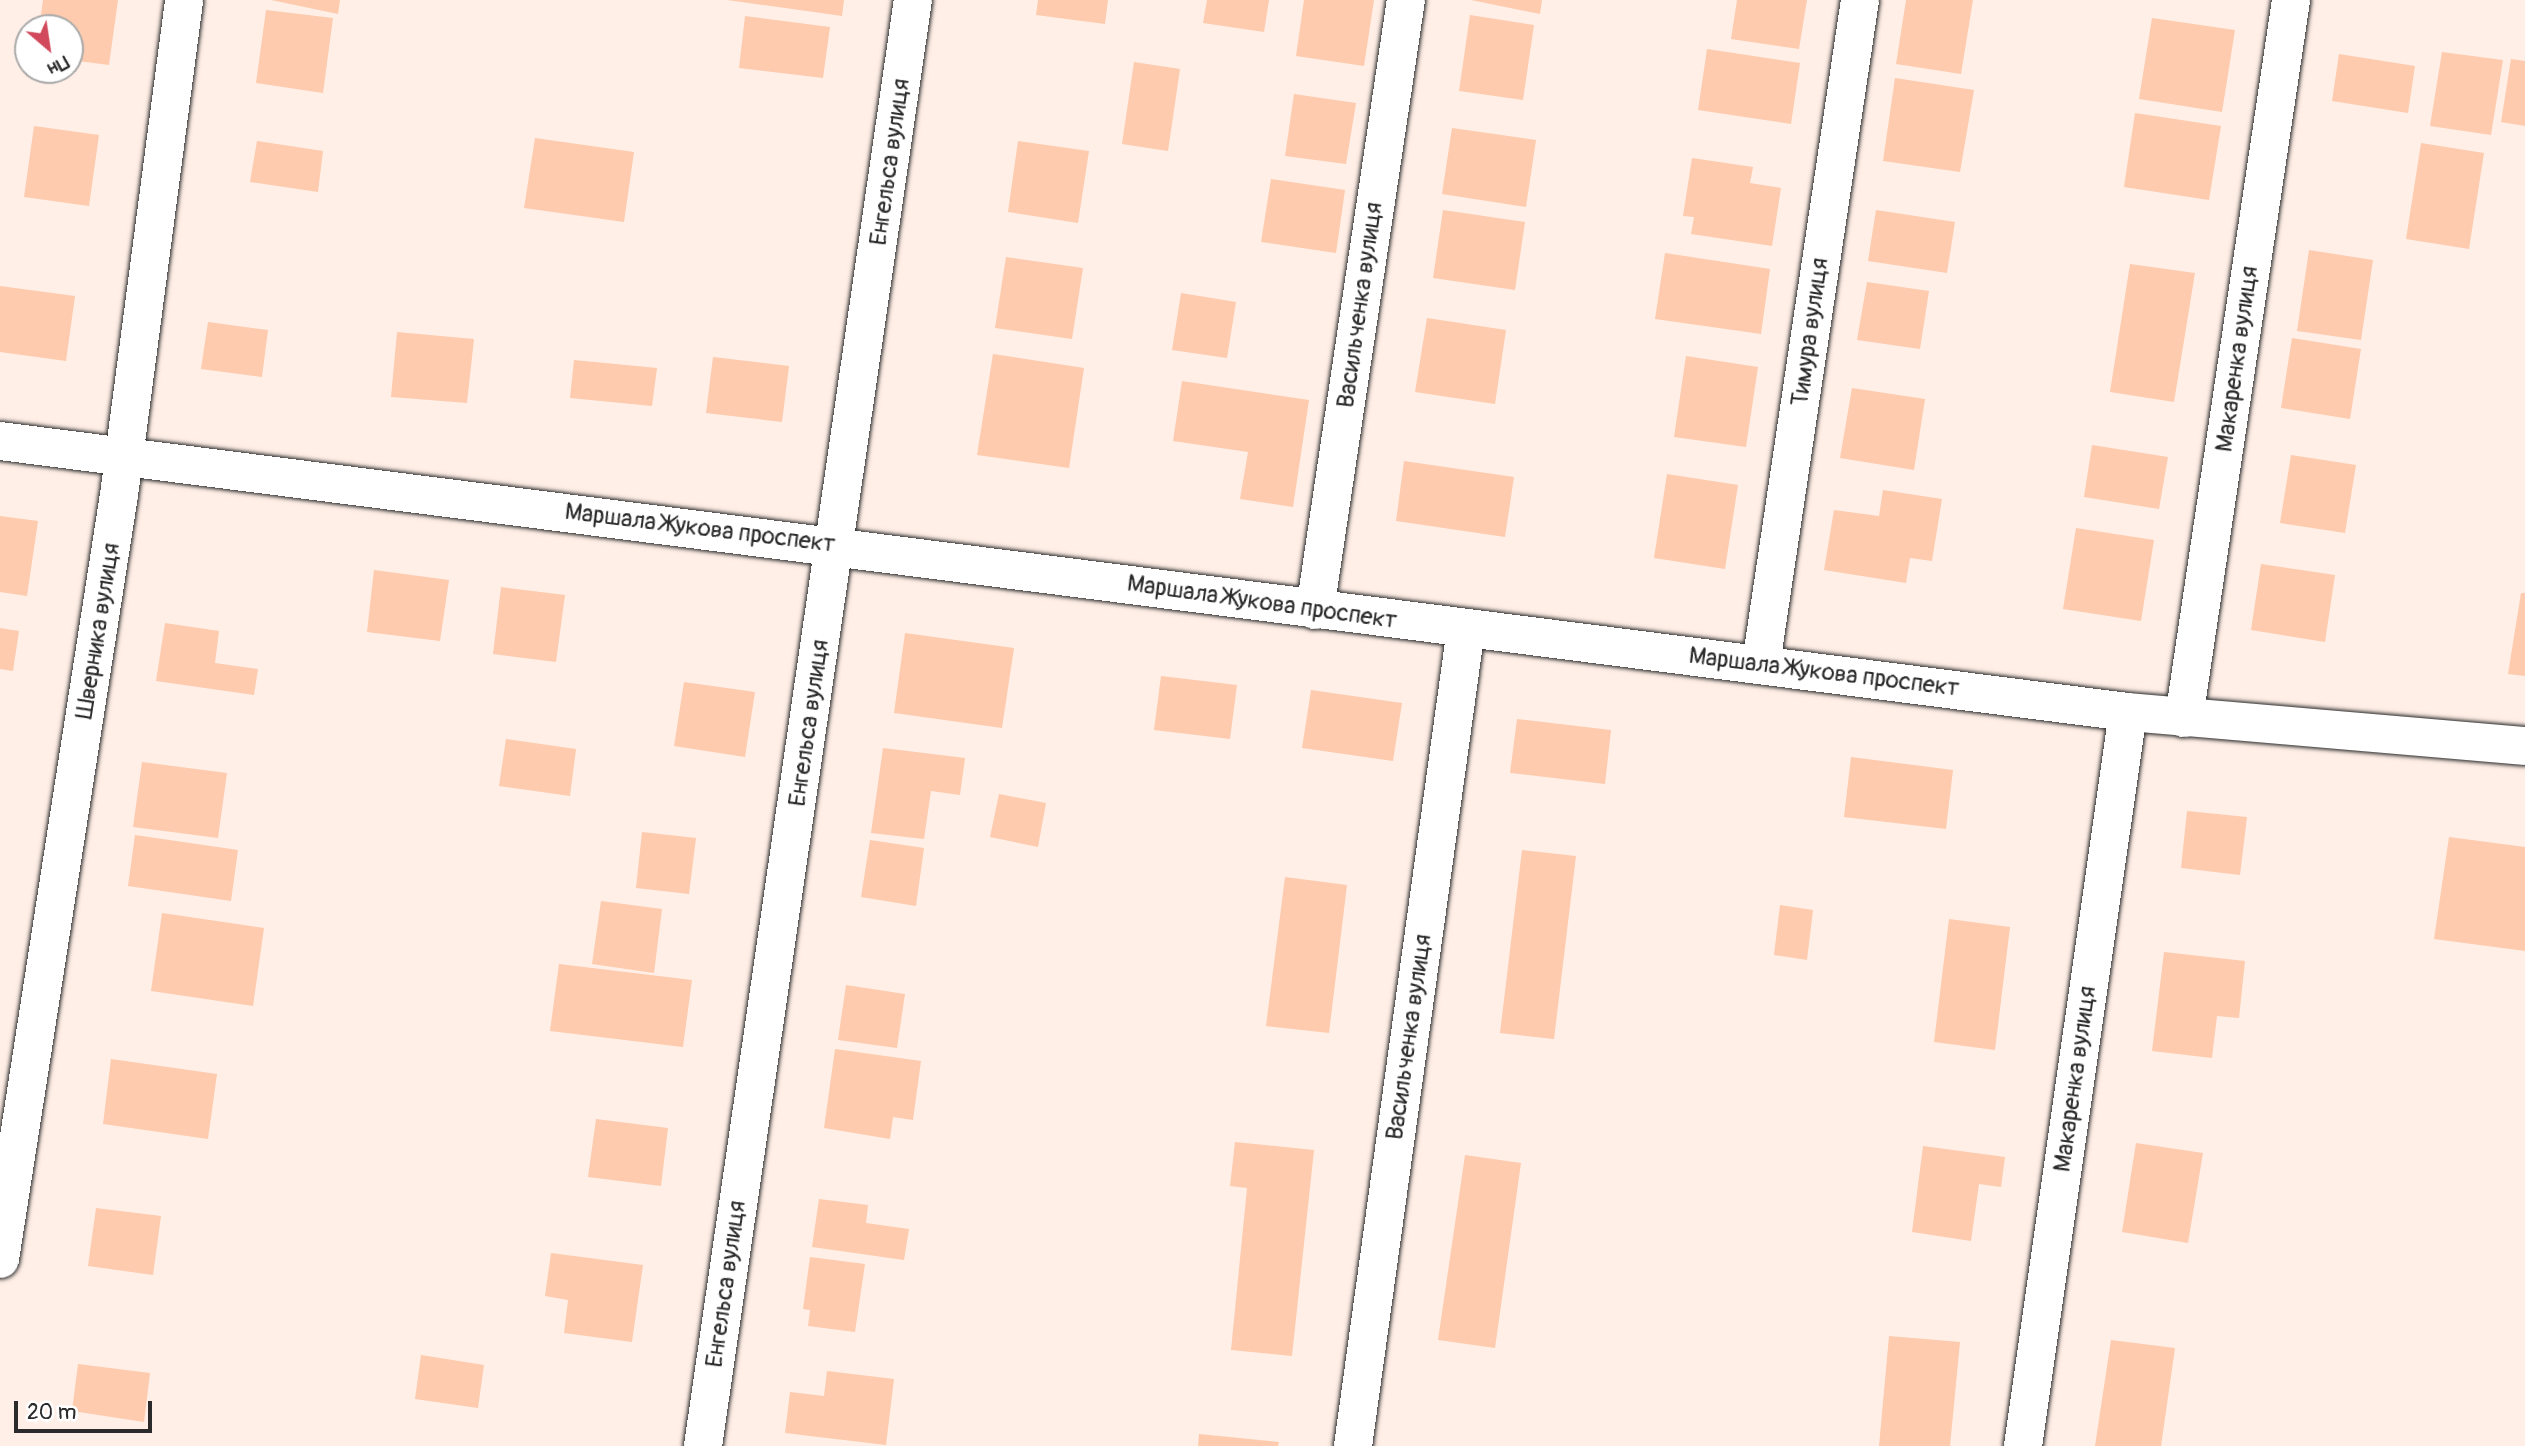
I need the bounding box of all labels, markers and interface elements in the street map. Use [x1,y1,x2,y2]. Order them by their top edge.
north arrow [14,14,84,84]
text: Пн [43,50,73,81]
street label: Енгельса вулиця [864,77,916,247]
street label: Васильченка вулиця [1331,200,1389,410]
street label: Тимура вулиця [1785,256,1835,408]
street label: Макаренка вулиця [2210,264,2264,454]
street label: Маршала Жукова проспект [563,497,837,559]
street label: Шверника вулиця [70,541,126,721]
street label: Маршала Жукова проспект [1125,569,1399,635]
street label: Енгельса вулиця [783,638,835,808]
street label: Маршала Жукова проспект [1687,641,1961,703]
street label: Васильченка вулиця [1380,932,1438,1142]
street label: Макаренка вулиця [2048,984,2102,1174]
street label: Енгельса вулиця [700,1199,752,1369]
scale bar [18,1386,156,1430]
text: 20 m [27,1399,76,1426]

